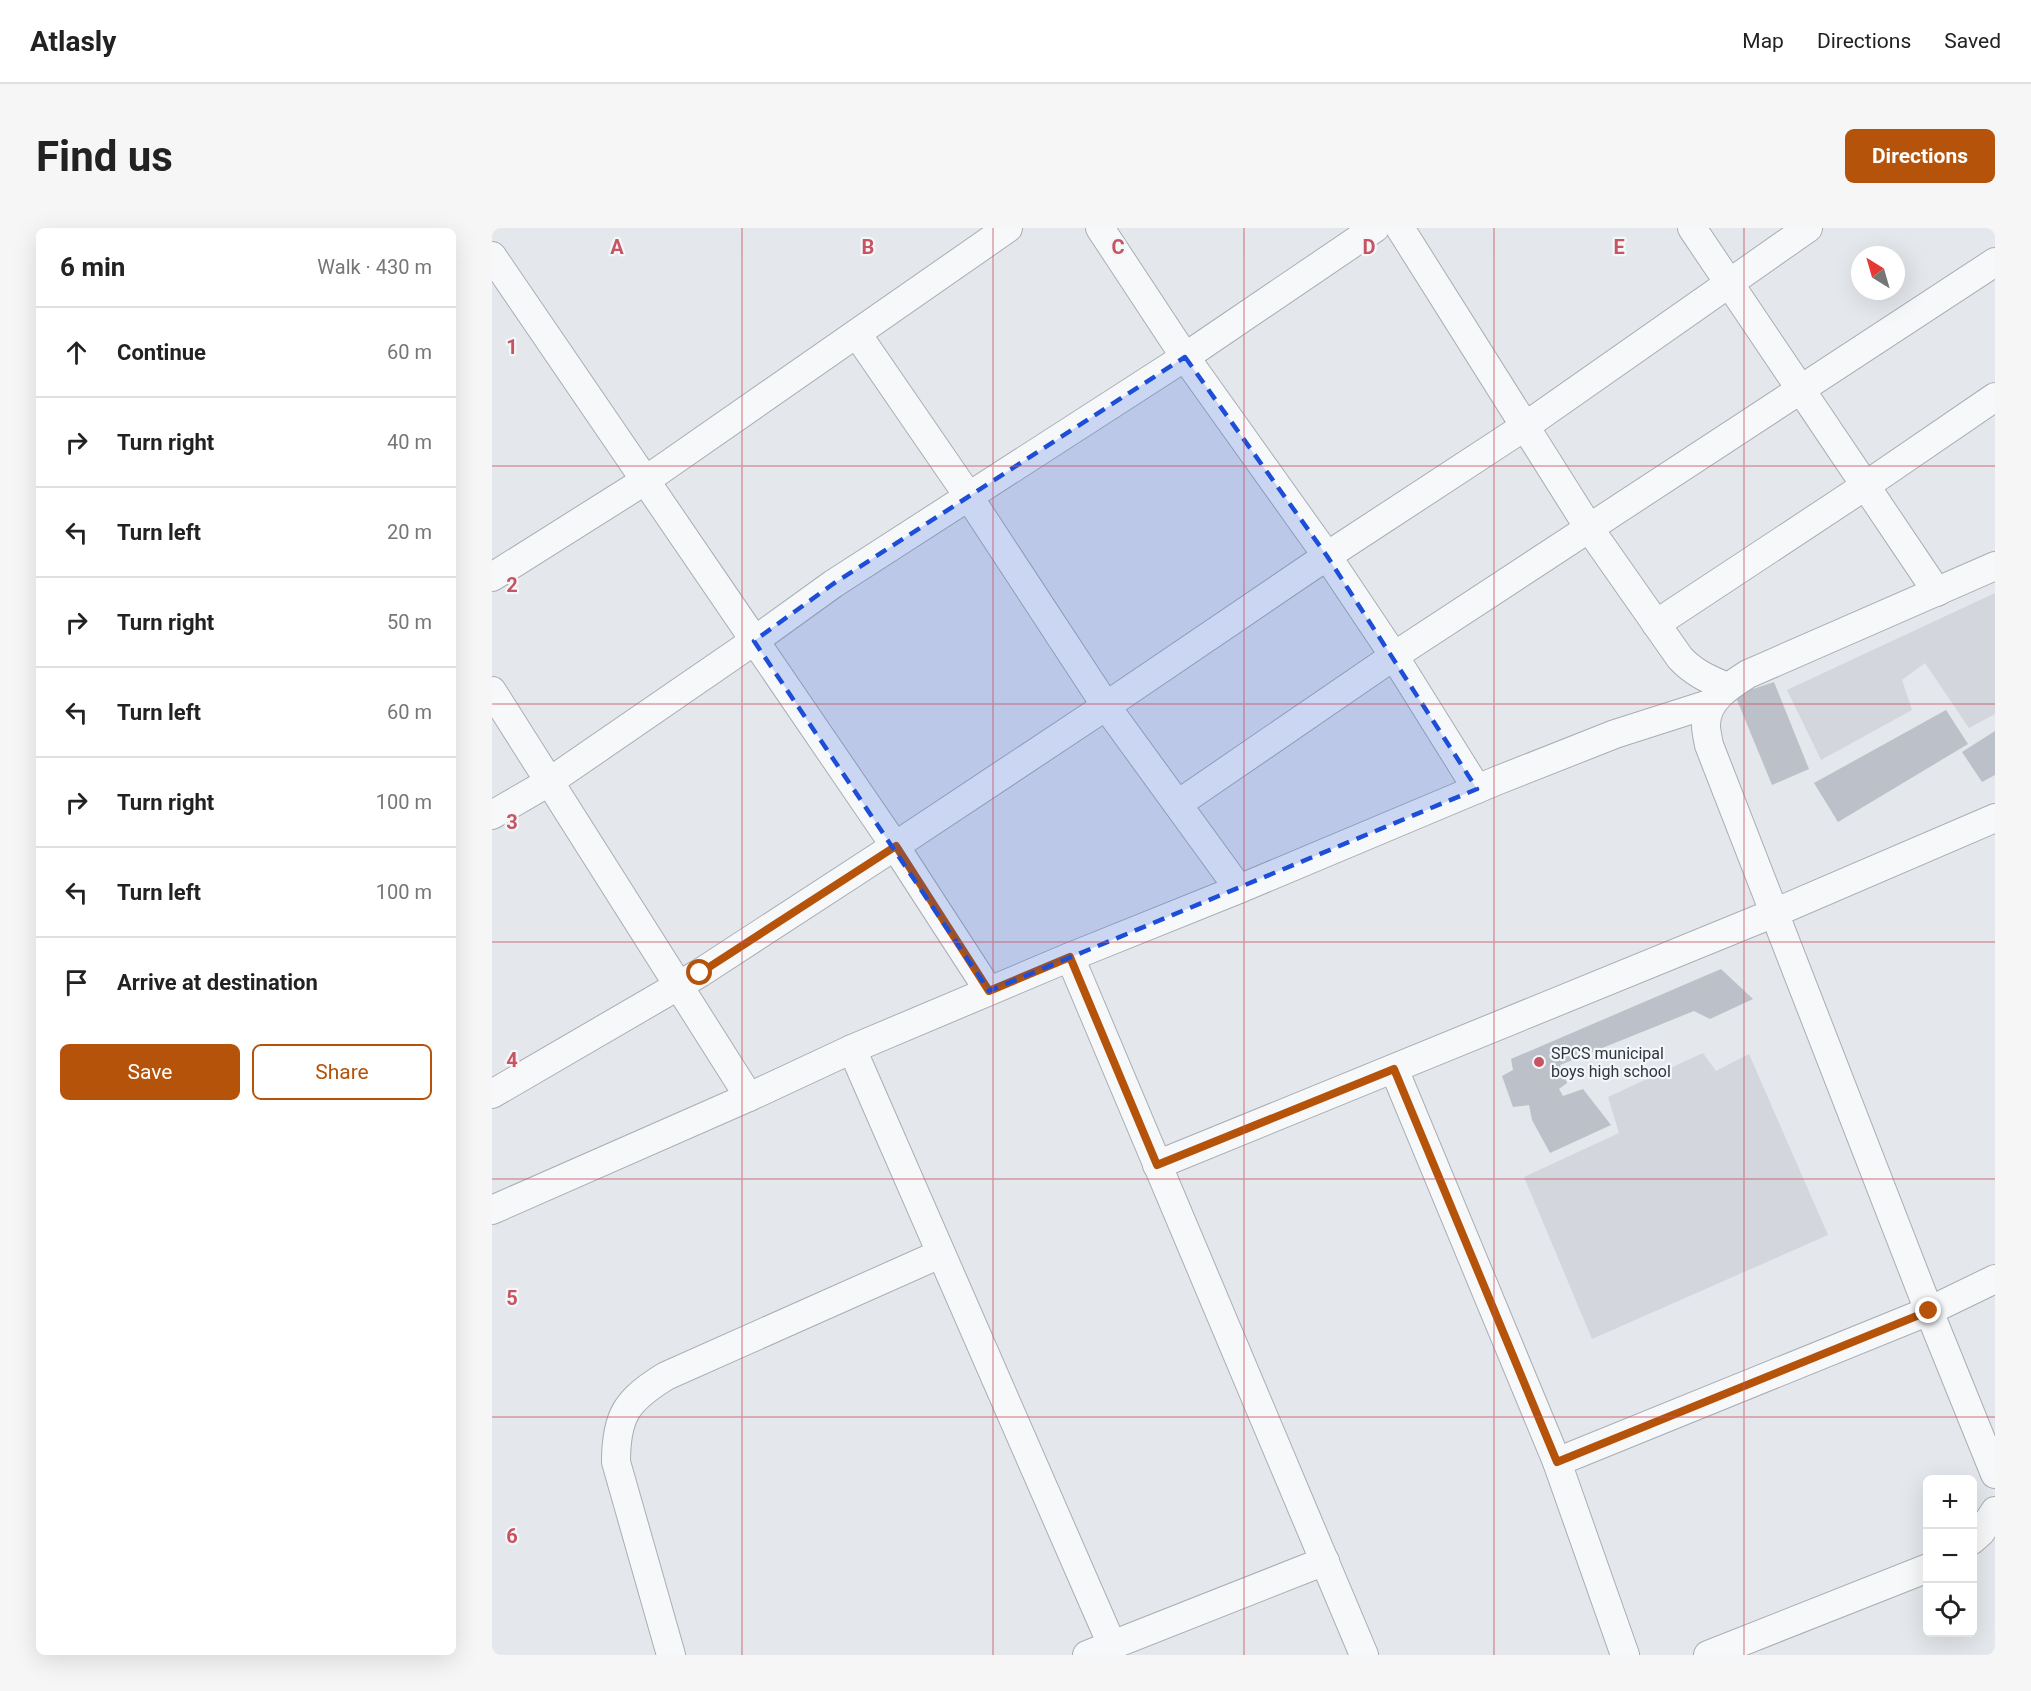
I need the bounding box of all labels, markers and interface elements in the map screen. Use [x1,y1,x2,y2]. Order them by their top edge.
text: Atlasly [30,25,116,58]
text: Map [1742,29,1784,53]
text: Directions [1817,29,1911,53]
text: Saved [1944,29,2001,53]
button: Directions [1845,129,1995,183]
text: Find us [36,132,173,181]
text: A [610,235,624,259]
text: B [862,235,874,259]
text: C [1111,235,1125,259]
text: D [1363,235,1376,259]
text: E [1613,235,1625,259]
north arrow [1851,246,1905,300]
text: 6 min [60,252,125,282]
text: Walk · 430 m [317,255,432,279]
text: 1 [506,335,518,359]
icon: ahead [60,336,93,369]
text: Continue [117,340,206,365]
text: 60 m [387,340,432,364]
icon: right [60,426,93,459]
text: Turn right [117,430,214,455]
text: 40 m [387,430,432,454]
icon: left [60,516,93,549]
text: Turn left [117,520,201,545]
text: 20 m [387,520,432,544]
text: 2 [506,573,518,597]
icon: right [60,606,93,639]
text: Turn right [117,610,214,635]
text: 50 m [387,610,432,634]
icon: left [60,696,93,729]
text: Turn left [117,700,201,725]
text: 60 m [387,700,432,724]
icon: right [60,786,93,819]
text: Turn right [117,790,214,815]
text: 100 m [376,790,432,814]
text: 3 [506,810,518,834]
icon: left [60,876,93,909]
text: Turn left [117,880,201,905]
text: 100 m [376,880,432,904]
route start [686,959,712,985]
icon: arrive [60,966,93,999]
text: Arrive at destination [117,970,318,995]
button: Save [60,1044,240,1100]
button: Share [252,1044,432,1100]
place label: SPCS municipal boys high school [1551,1044,1671,1081]
text: 4 [506,1048,518,1072]
marker: SPCS municipal boys high school [1532,1055,1546,1069]
text: 5 [506,1286,518,1310]
route end [1915,1297,1941,1323]
map controls [1923,1475,1977,1637]
button: + [1923,1475,1977,1529]
text: 6 [506,1524,518,1548]
button: − [1923,1529,1977,1583]
button: locate [1923,1583,1977,1637]

